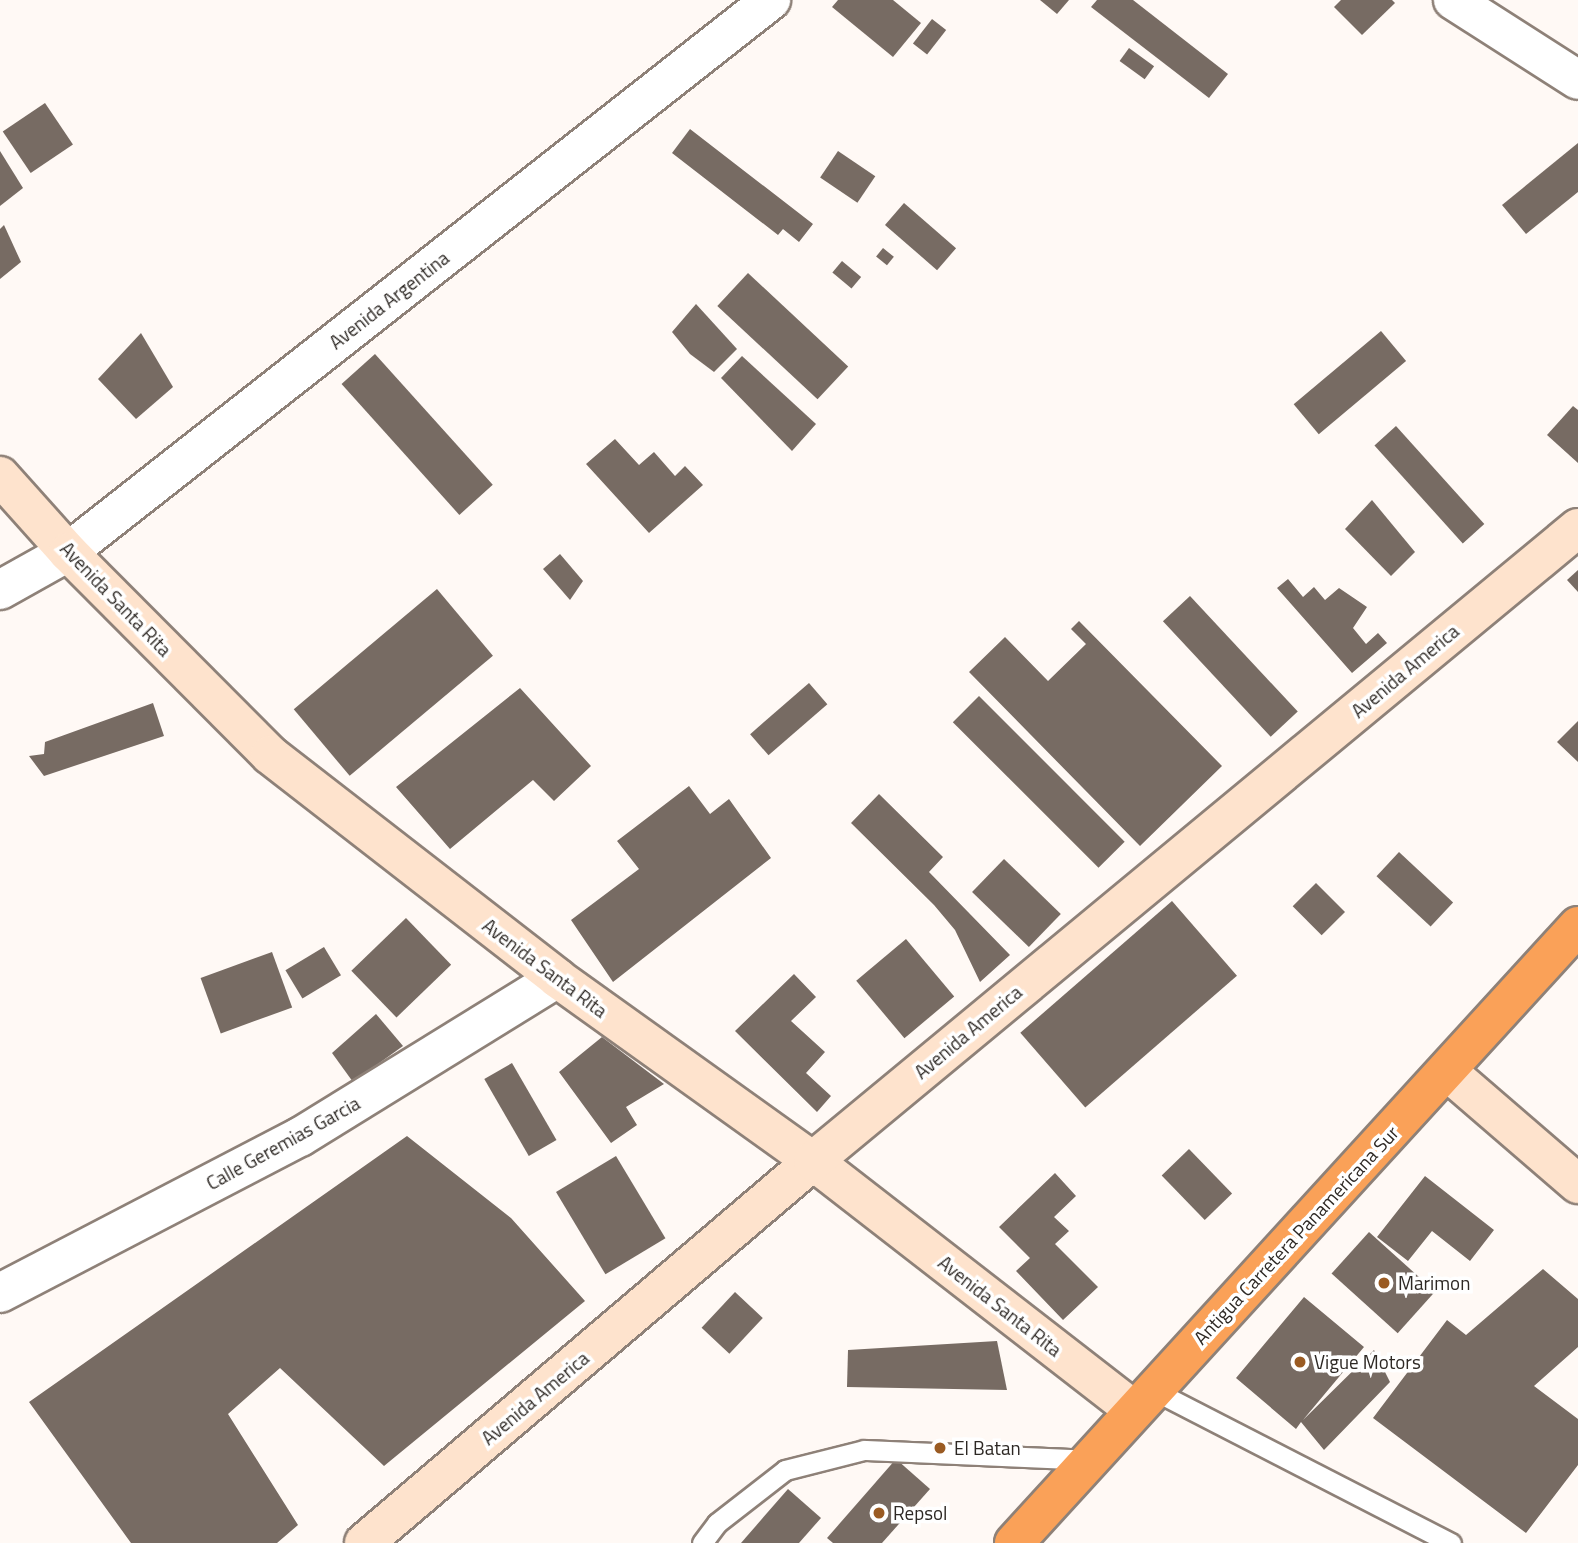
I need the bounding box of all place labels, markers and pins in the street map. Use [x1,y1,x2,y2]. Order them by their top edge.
place label: Marimon [1398,1272,1470,1294]
marker: Marimon [1376,1275,1392,1291]
place label: Vigue Motors [1314,1351,1421,1373]
marker: Vigue Motors [1292,1354,1308,1370]
place label: El Batan [954,1437,1021,1459]
marker: El Batan [932,1440,948,1456]
place label: Repsol [893,1502,947,1524]
marker: Repsol [871,1505,887,1521]

